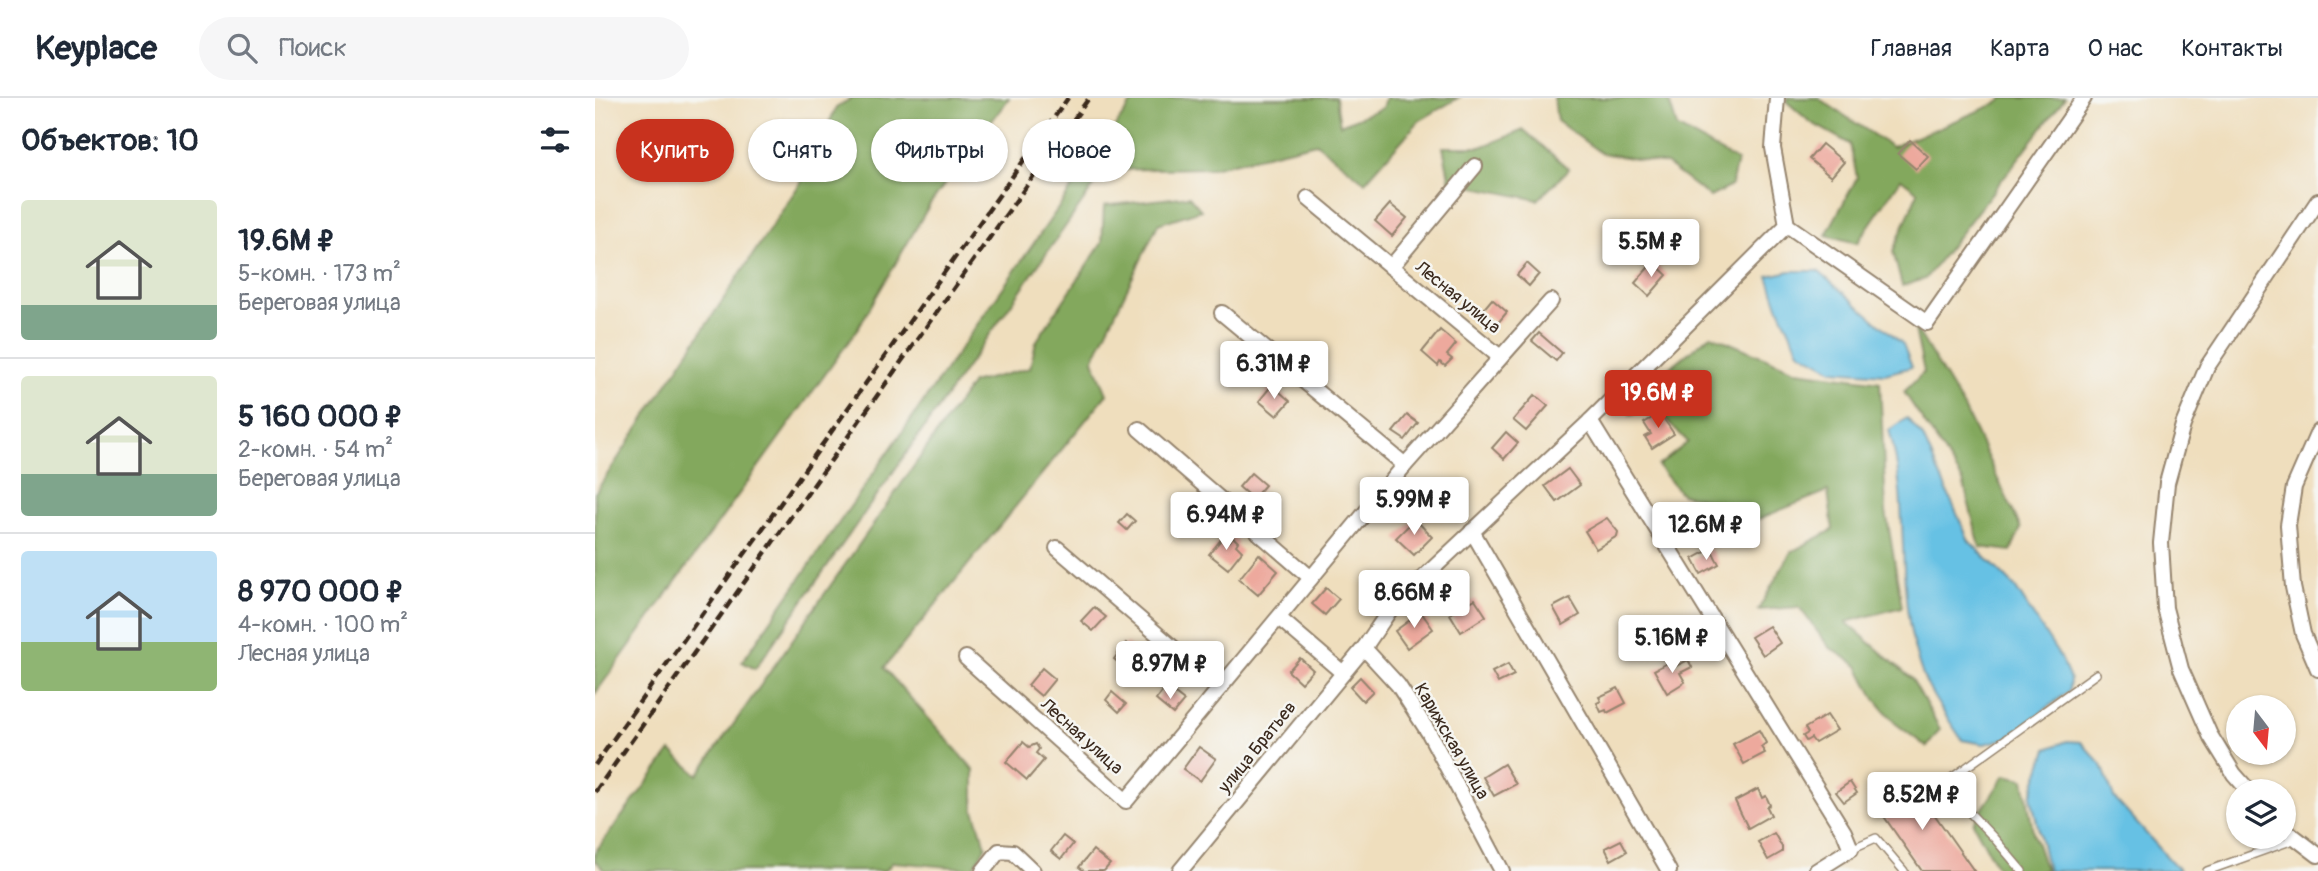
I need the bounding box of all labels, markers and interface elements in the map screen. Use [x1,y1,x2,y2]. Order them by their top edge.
search box [199,17,689,80]
text: Keyplace [35,28,157,69]
icon: search [223,29,261,67]
text: Поиск [279,32,347,64]
text: Главная [1871,34,1952,63]
text: Карта [1990,34,2050,63]
text: О нас [2088,34,2143,63]
text: Контакты [2181,34,2283,63]
chip: Купить [616,119,734,182]
chip: Снять [748,119,857,182]
chip: Фильтры [871,119,1008,182]
chip: Новое [1022,119,1135,182]
icon: filters [536,121,574,159]
text: Объектов: 10 [21,122,199,159]
pin: 5.5M ₽ [1594,220,1708,279]
text: 19.6M ₽ [238,222,335,259]
text: 5.5M ₽ [1618,227,1684,256]
icon: home [77,228,161,312]
street label: Лесная улица [1410,255,1505,339]
text: 5-комн. · 173 m² [238,259,401,288]
text: Береговая улица [238,288,401,317]
pin: 6.31M ₽ [1209,342,1339,401]
text: 6.31M ₽ [1236,349,1312,378]
pin: 19.6M ₽ [1593,370,1723,430]
text: 19.6M ₽ [1621,378,1695,407]
text: 5 160 000 ₽ [238,398,403,435]
icon: home [77,404,161,488]
text: 2-комн. · 54 m² [238,435,393,464]
text: Береговая улица [238,464,401,493]
pin: 5.99M ₽ [1349,478,1479,537]
text: 5.99M ₽ [1376,485,1452,514]
pin: 6.94M ₽ [1161,492,1291,552]
text: 6.94M ₽ [1187,500,1265,529]
pin: 12.6M ₽ [1641,503,1771,562]
text: 12.6M ₽ [1668,510,1744,539]
pin: 8.66M ₽ [1349,570,1479,630]
text: 8 970 000 ₽ [238,573,404,610]
text: 8.66M ₽ [1375,578,1453,607]
icon: home [77,579,161,663]
text: 4-комн. · 100 m² [238,610,408,639]
pin: 5.16M ₽ [1607,616,1737,675]
text: 5.16M ₽ [1634,623,1710,652]
text: Лесная улица [238,639,370,668]
pin: 8.97M ₽ [1105,642,1235,701]
text: 8.97M ₽ [1132,649,1208,678]
street label: Карижская улица [1409,679,1494,804]
street label: Лесная улица [1035,693,1128,779]
north arrow [2226,695,2296,765]
map controls [2226,695,2296,849]
street label: улица Братьев [1213,697,1301,799]
pin: 8.52M ₽ [1857,772,1987,832]
button: layers [2226,779,2296,849]
text: 8.52M ₽ [1883,780,1961,809]

